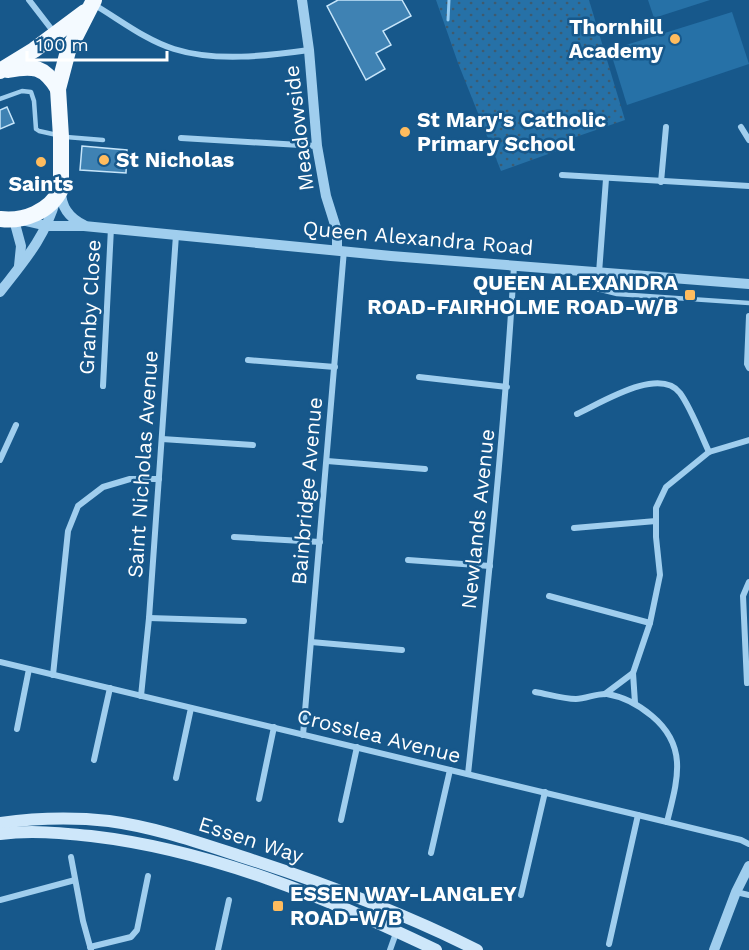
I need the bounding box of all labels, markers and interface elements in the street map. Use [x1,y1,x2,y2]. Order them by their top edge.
place label: Thornhill Academy [569,14,663,63]
scale bar [27,24,166,62]
marker: Thornhill Academy [668,32,682,46]
text: 100 m [36,34,89,55]
street label: Meadowside [278,64,319,192]
place label: St Mary's Catholic Primary School [417,107,606,156]
marker: St Mary's Catholic Primary School [398,125,412,139]
place label: St Nicholas [116,147,234,172]
marker: St Nicholas [97,153,111,167]
marker: Saints [34,155,48,169]
place label: Saints [8,171,74,196]
street label: Queen Alexandra Road [302,215,534,260]
street label: Granby Close [73,239,106,375]
place label: QUEEN ALEXANDRA ROAD-FAIRHOLME ROAD-W/B [367,270,679,319]
marker: QUEEN ALEXANDRA ROAD-FAIRHOLME ROAD-W/B [683,288,697,302]
street label: Saint Nicholas Avenue [122,349,163,578]
street label: Bainbridge Avenue [286,396,327,586]
street label: Newlands Avenue [456,428,499,610]
street label: Crosslea Avenue [295,703,464,768]
street label: Essen Way [196,811,307,868]
place label: ESSEN WAY-LANGLEY ROAD-W/B [290,881,517,930]
marker: ESSEN WAY-LANGLEY ROAD-W/B [271,899,285,913]

